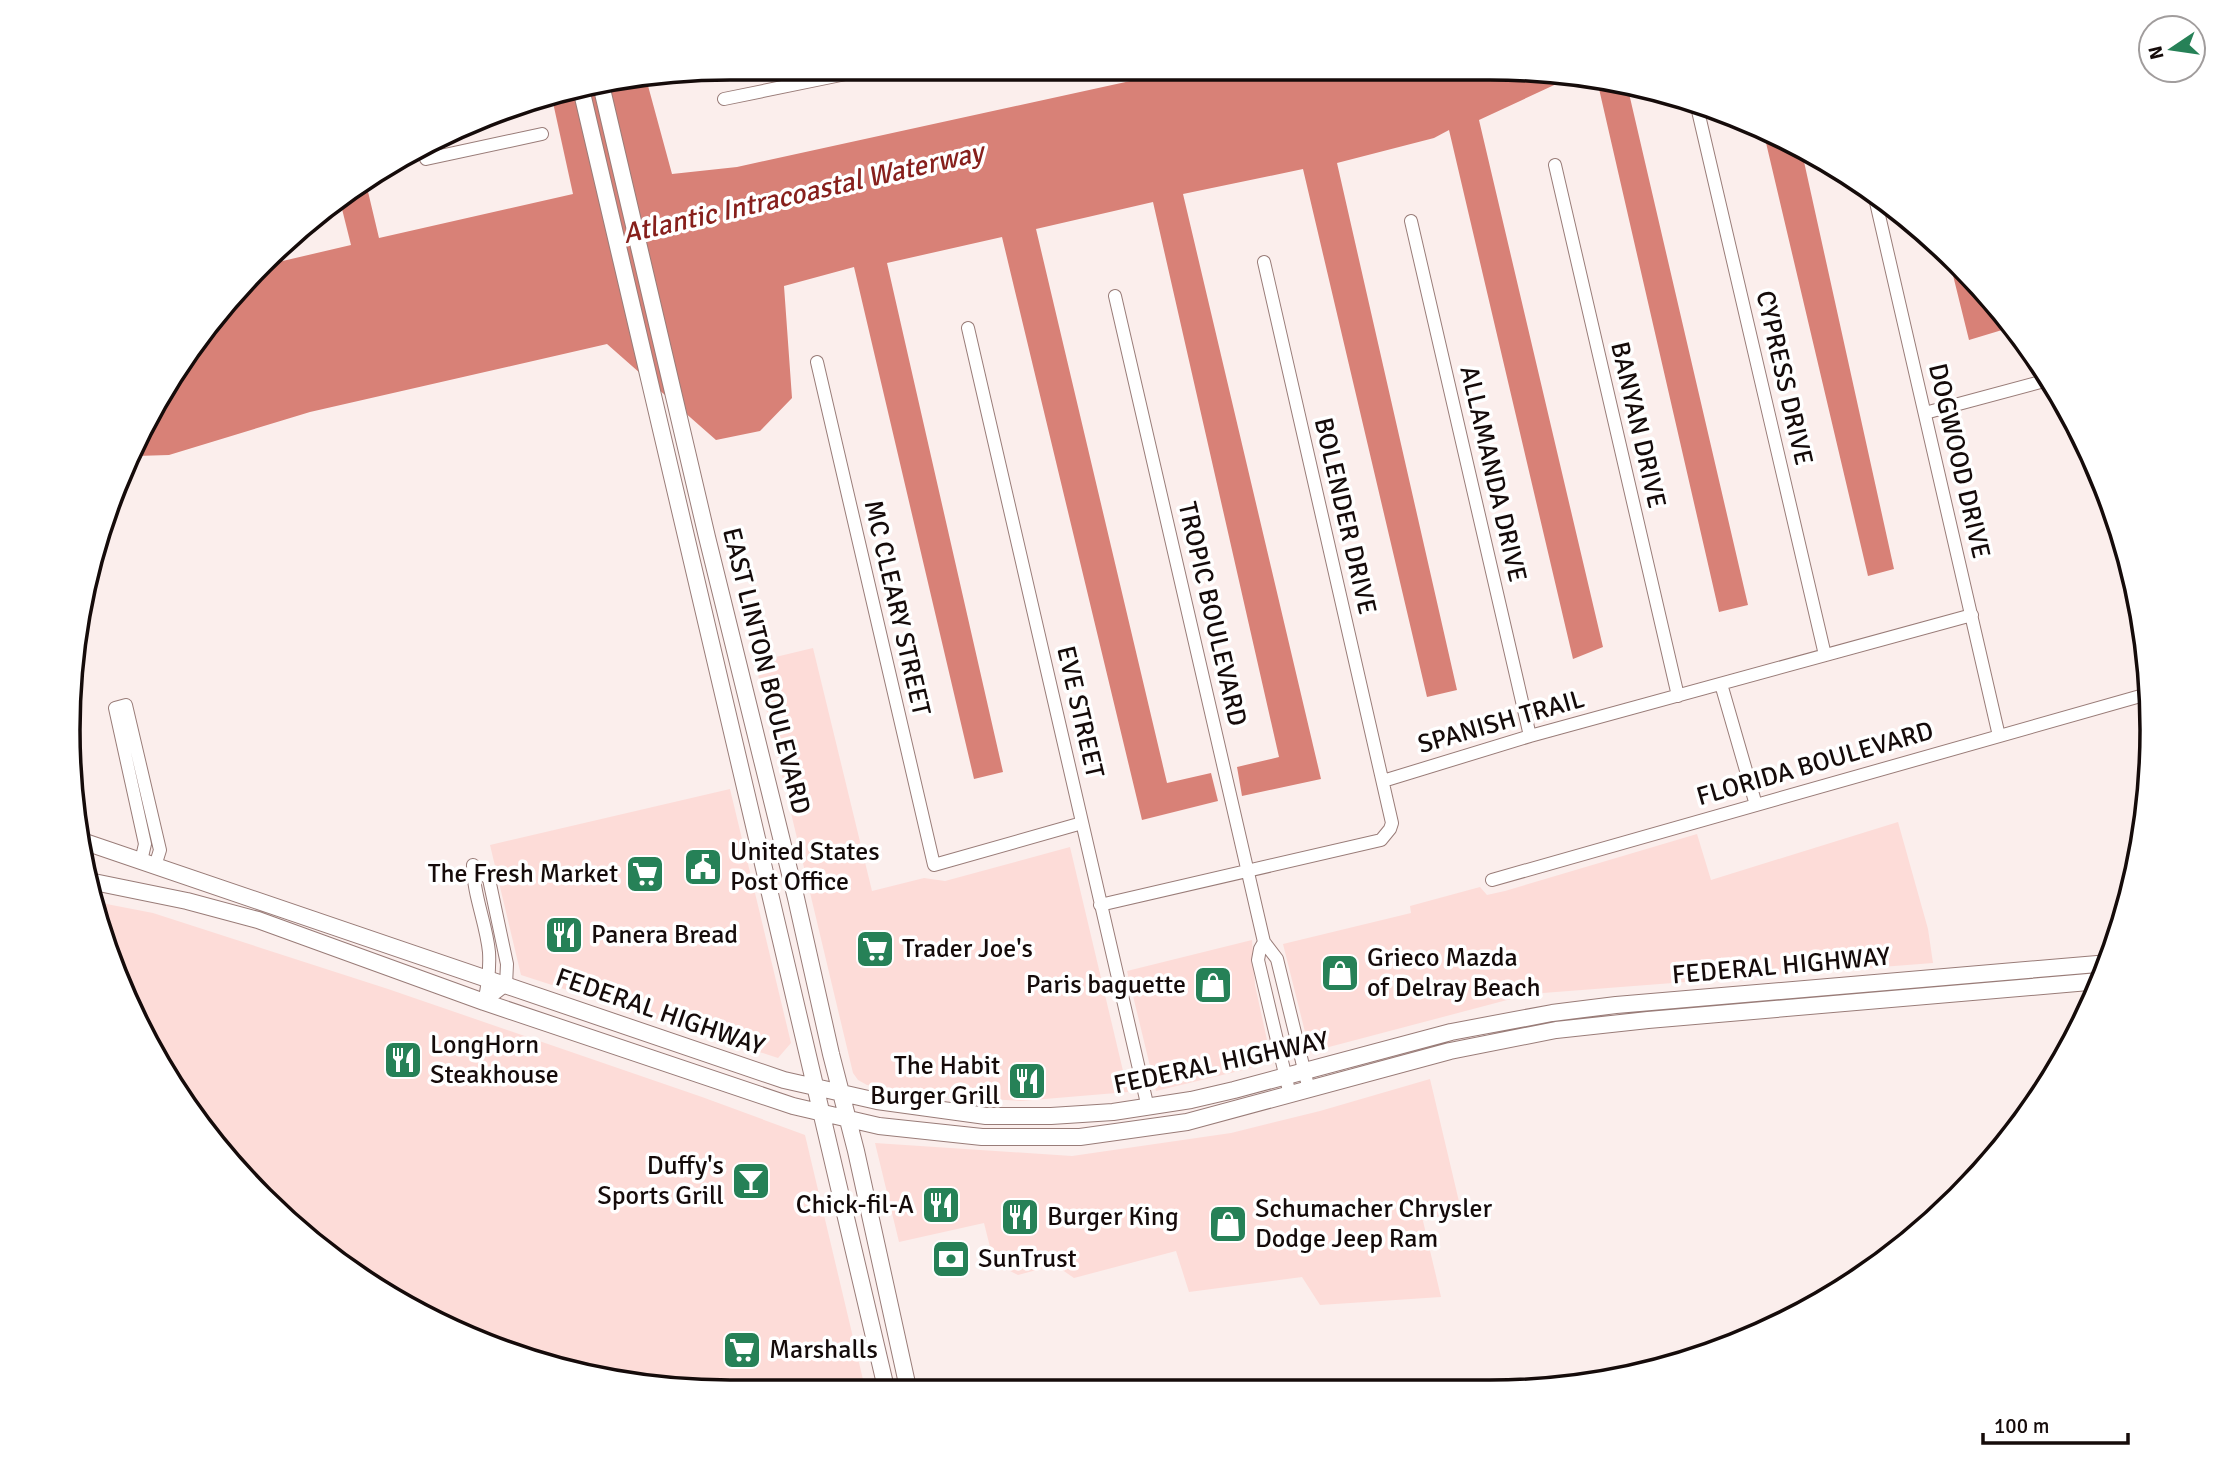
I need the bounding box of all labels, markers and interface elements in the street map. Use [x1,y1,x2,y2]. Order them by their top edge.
north arrow [2137,14,2207,84]
text: N [2143,43,2170,62]
water label: Atlantic Intracoastal Waterway [619,134,990,251]
street label: CYPRESS DRIVE [1748,288,1820,468]
street label: BANYAN DRIVE [1603,339,1673,511]
street label: DOGWOOD DRIVE [1921,360,1997,562]
street label: ALLAMANDA DRIVE [1453,363,1533,585]
street label: BOLENDER DRIVE [1307,414,1383,618]
street label: MC CLEARY STREET [857,497,937,719]
street label: TROPIC BOULEVARD [1171,499,1253,729]
street label: EAST LINTON BOULEVARD [715,524,817,818]
street label: EVE STREET [1049,643,1111,781]
street label: SPANISH TRAIL [1414,683,1588,761]
street label: FLORIDA BOULEVARD [1693,715,1937,813]
place label: United States Post Office [730,836,880,898]
public building icon: United States Post Office [682,846,724,888]
supermarket icon: The Fresh Market [624,853,666,895]
place label: The Fresh Market [428,858,618,890]
restaurant icon: Panera Bread [543,914,585,956]
place label: Panera Bread [591,919,738,951]
supermarket icon: Trader Joe's [854,928,896,970]
place label: Trader Joe's [902,933,1033,965]
street label: FEDERAL HIGHWAY [1671,941,1891,991]
place label: Grieco Mazda of Delray Beach [1367,942,1541,1004]
shop icon: Grieco Mazda of Delray Beach [1319,952,1361,994]
street label: FEDERAL HIGHWAY [551,961,769,1063]
shop icon: Paris baguette [1192,964,1234,1006]
place label: Paris baguette [1026,969,1186,1001]
street label: FEDERAL HIGHWAY [1111,1025,1331,1101]
place label: LongHorn Steakhouse [430,1029,559,1091]
restaurant icon: LongHorn Steakhouse [382,1039,424,1081]
place label: The Habit Burger Grill [870,1050,1000,1112]
restaurant icon: The Habit Burger Grill [1006,1060,1048,1102]
place label: Duffy's Sports Grill [597,1150,724,1212]
bar icon: Duffy's Sports Grill [730,1160,772,1202]
restaurant icon: Chick-fil-A [920,1184,962,1226]
place label: Chick-fil-A [796,1189,914,1221]
place label: Schumacher Chrysler Dodge Jeep Ram [1255,1193,1493,1255]
restaurant icon: Burger King [999,1196,1041,1238]
place label: Burger King [1047,1201,1179,1233]
shop icon: Schumacher Chrysler Dodge Jeep Ram [1207,1203,1249,1245]
bank icon: SunTrust [930,1238,972,1280]
place label: SunTrust [978,1243,1077,1275]
supermarket icon: Marshalls [721,1329,763,1371]
place label: Marshalls [769,1334,878,1366]
scale bar [1983,1402,2128,1446]
text: 100 m [1994,1413,2049,1439]

